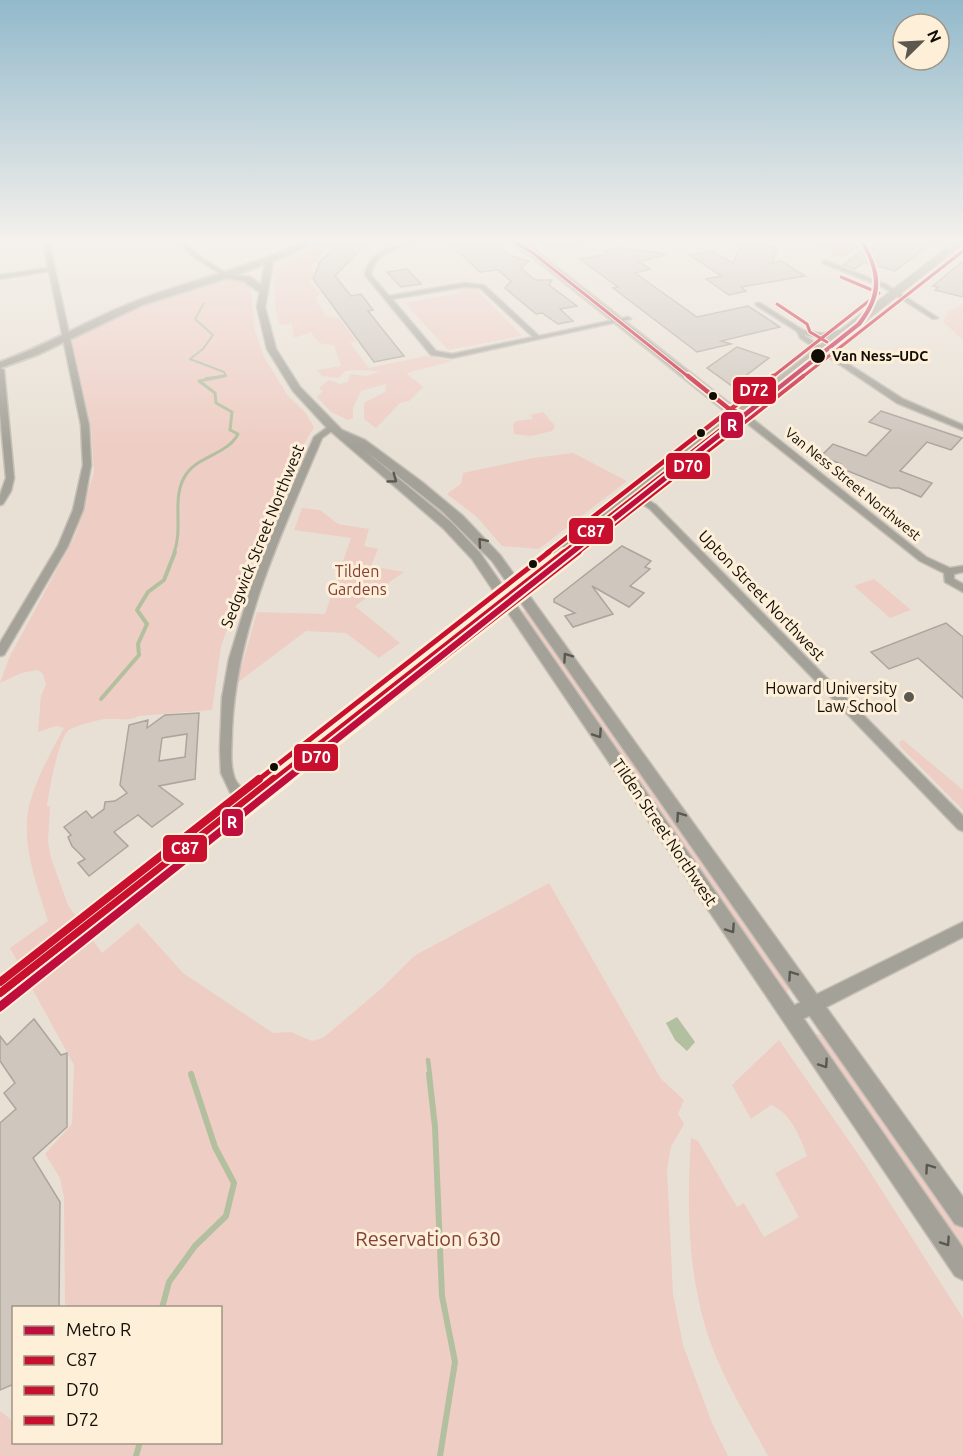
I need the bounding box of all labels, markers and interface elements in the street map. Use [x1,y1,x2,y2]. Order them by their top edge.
north arrow [891,12,951,72]
text: N [924,27,945,45]
marker: Van Ness–UDC [809,347,827,365]
place label: Van Ness–UDC [832,348,928,364]
line badge: D72 [732,376,777,405]
text: D72 [739,381,769,399]
unlabelled marker [707,390,719,402]
line badge: R [720,411,744,439]
text: R [727,416,738,434]
street label: Van Ness Street Northwest [782,424,924,544]
unlabelled marker [695,427,707,439]
street label: Sedgwick Street Northwest [217,441,307,630]
line badge: D70 [665,452,711,480]
text: D70 [673,457,703,475]
one-way arrow [386,472,397,483]
line badge: C87 [568,517,614,545]
text: C87 [577,522,605,540]
street label: Upton Street Northwest [695,526,829,664]
one-way arrow [478,539,489,549]
unlabelled marker [527,558,539,570]
park label: Tilden Gardens [327,562,387,598]
one-way arrow [563,652,574,663]
place label: Howard University Law School [765,679,897,715]
marker: Howard University Law School [902,690,916,704]
one-way arrow [591,727,602,738]
line badge: D70 [293,743,339,772]
text: D70 [301,748,331,766]
street label: Tilden Street Northwest [609,755,721,909]
unlabelled marker [268,761,280,773]
line badge: R [221,808,244,837]
one-way arrow [676,811,687,822]
text: R [227,813,238,831]
line badge: C87 [162,834,208,863]
text: C87 [171,839,199,857]
one-way arrow [724,923,736,933]
one-way arrow [788,971,799,982]
one-way arrow [817,1057,828,1068]
one-way arrow [925,1164,936,1175]
park label: Reservation 630 [355,1227,501,1250]
one-way arrow [938,1236,949,1247]
legend [12,1306,222,1444]
text: Metro R [66,1319,131,1339]
text: C87 [66,1349,97,1369]
text: D70 [66,1379,99,1399]
text: D72 [66,1409,99,1429]

